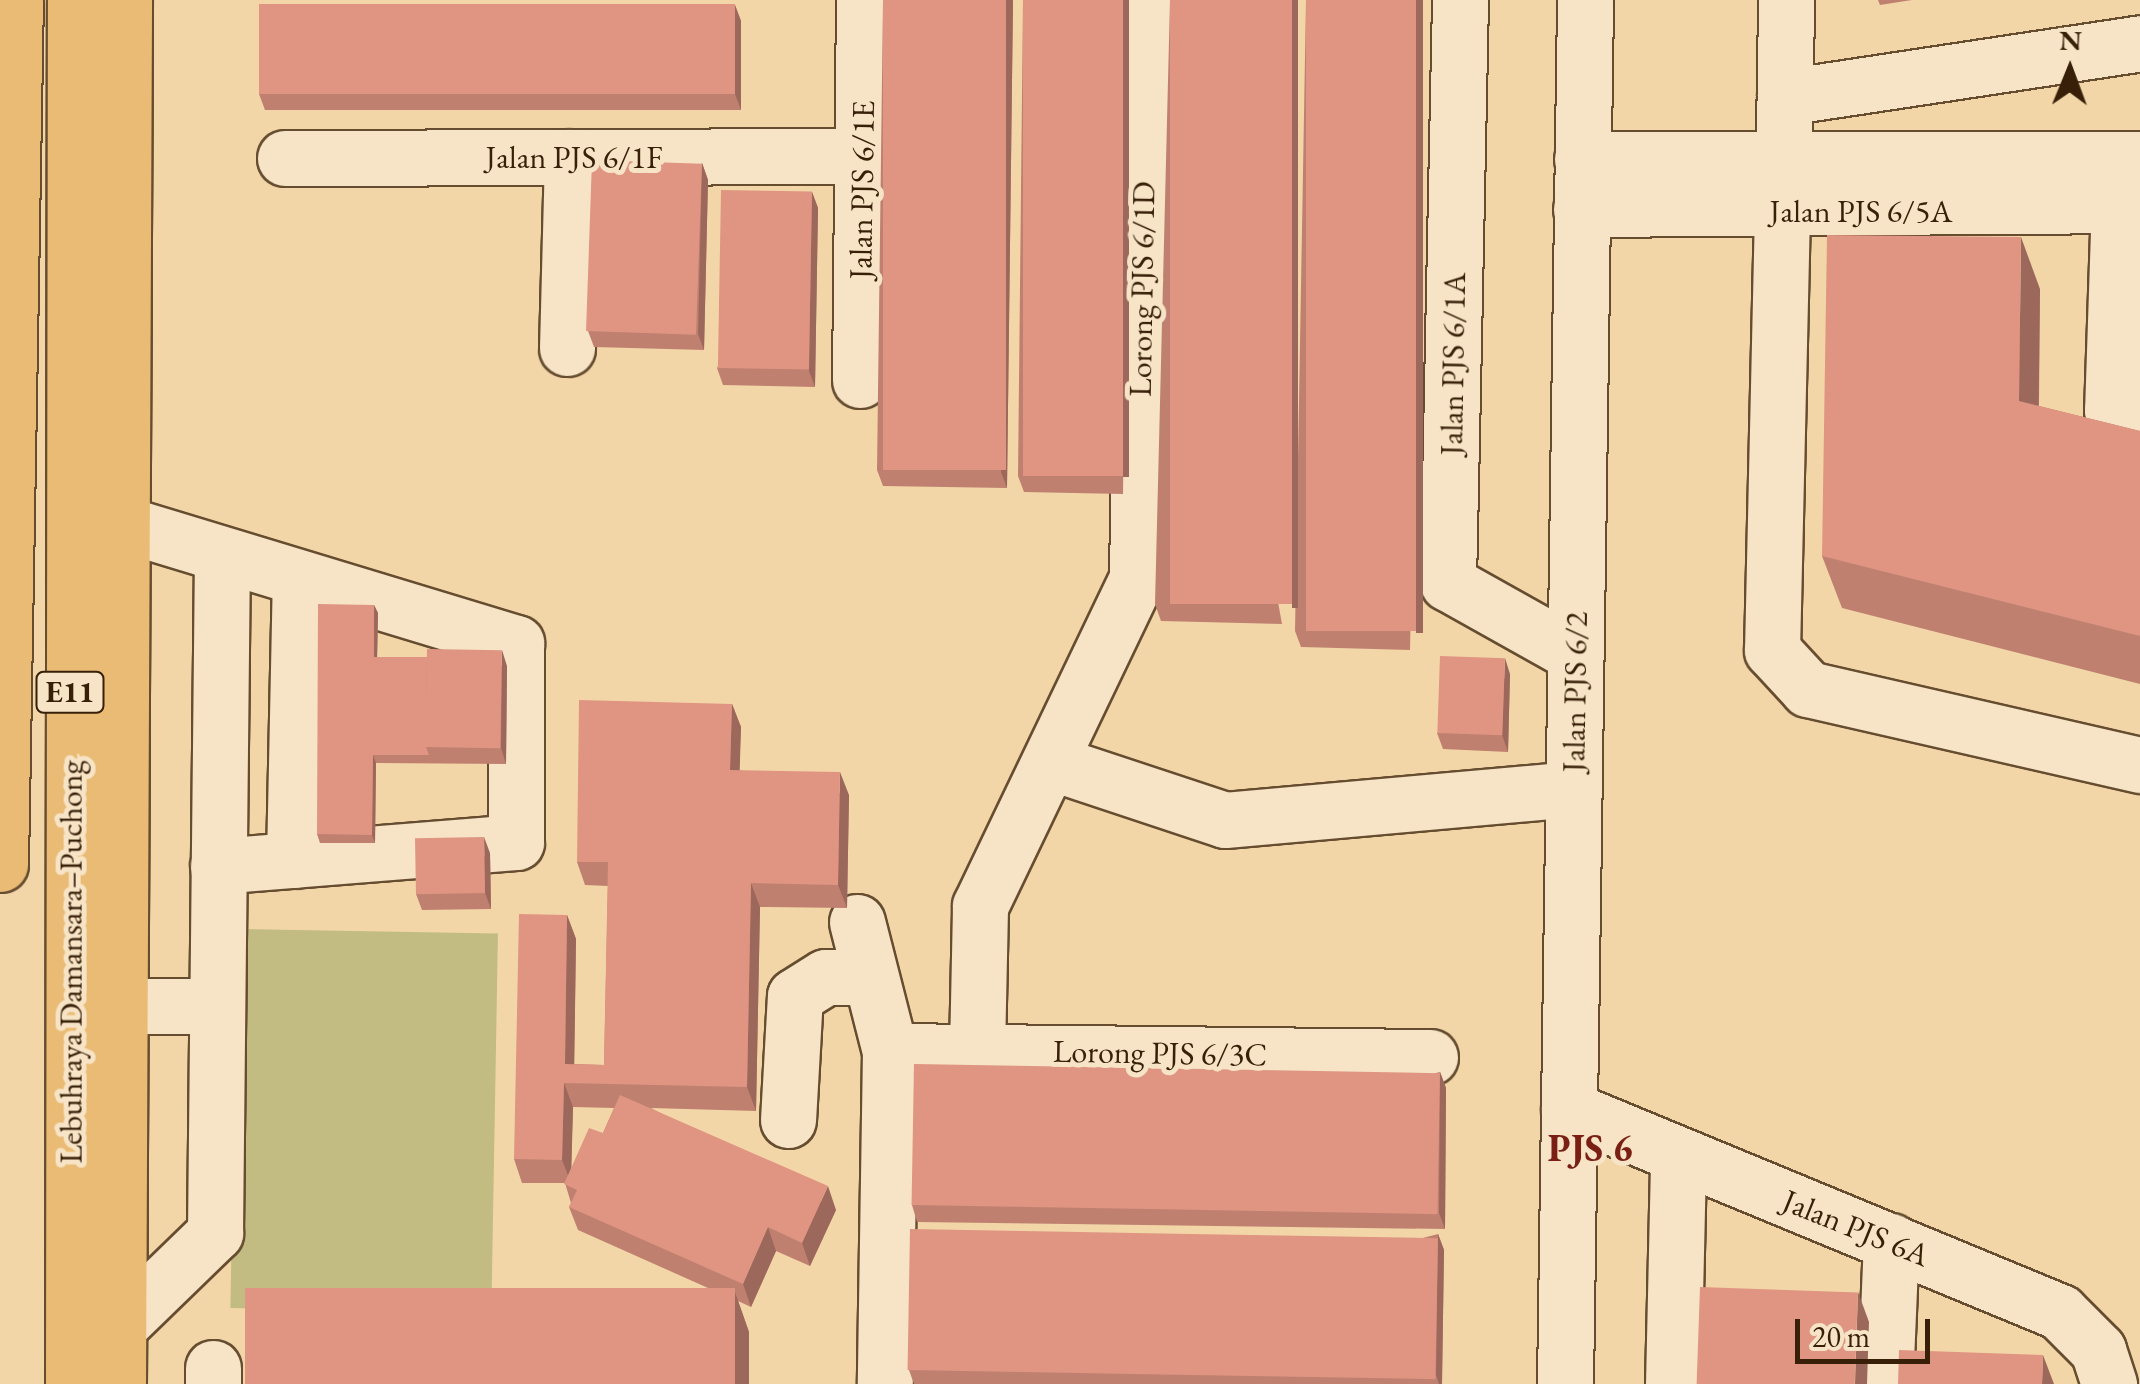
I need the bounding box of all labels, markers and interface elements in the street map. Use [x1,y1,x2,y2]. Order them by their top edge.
north arrow [2020,20,2120,120]
text: N [2059,22,2082,58]
street label: Jalan PJS 6/1E [841,100,883,280]
street label: Jalan PJS 6/1F [485,138,663,176]
street label: Lorong PJS 6/1D [1121,181,1163,397]
street label: Jalan PJS 6/5A [1770,192,1952,230]
street label: Jalan PJS 6/1A [1432,272,1474,456]
street label: Jalan PJS 6/2 [1554,611,1596,773]
road number: E11 [35,667,105,717]
street label: Lebuhraya Damansara–Puchong [52,760,90,1164]
street label: Lorong PJS 6/3C [1053,1032,1267,1074]
district label: PJS 6 [1547,1125,1633,1171]
street label: Jalan PJS 6A [1777,1181,1935,1275]
scale bar [1800,1299,1935,1361]
text: 20 m [1812,1317,1870,1356]

